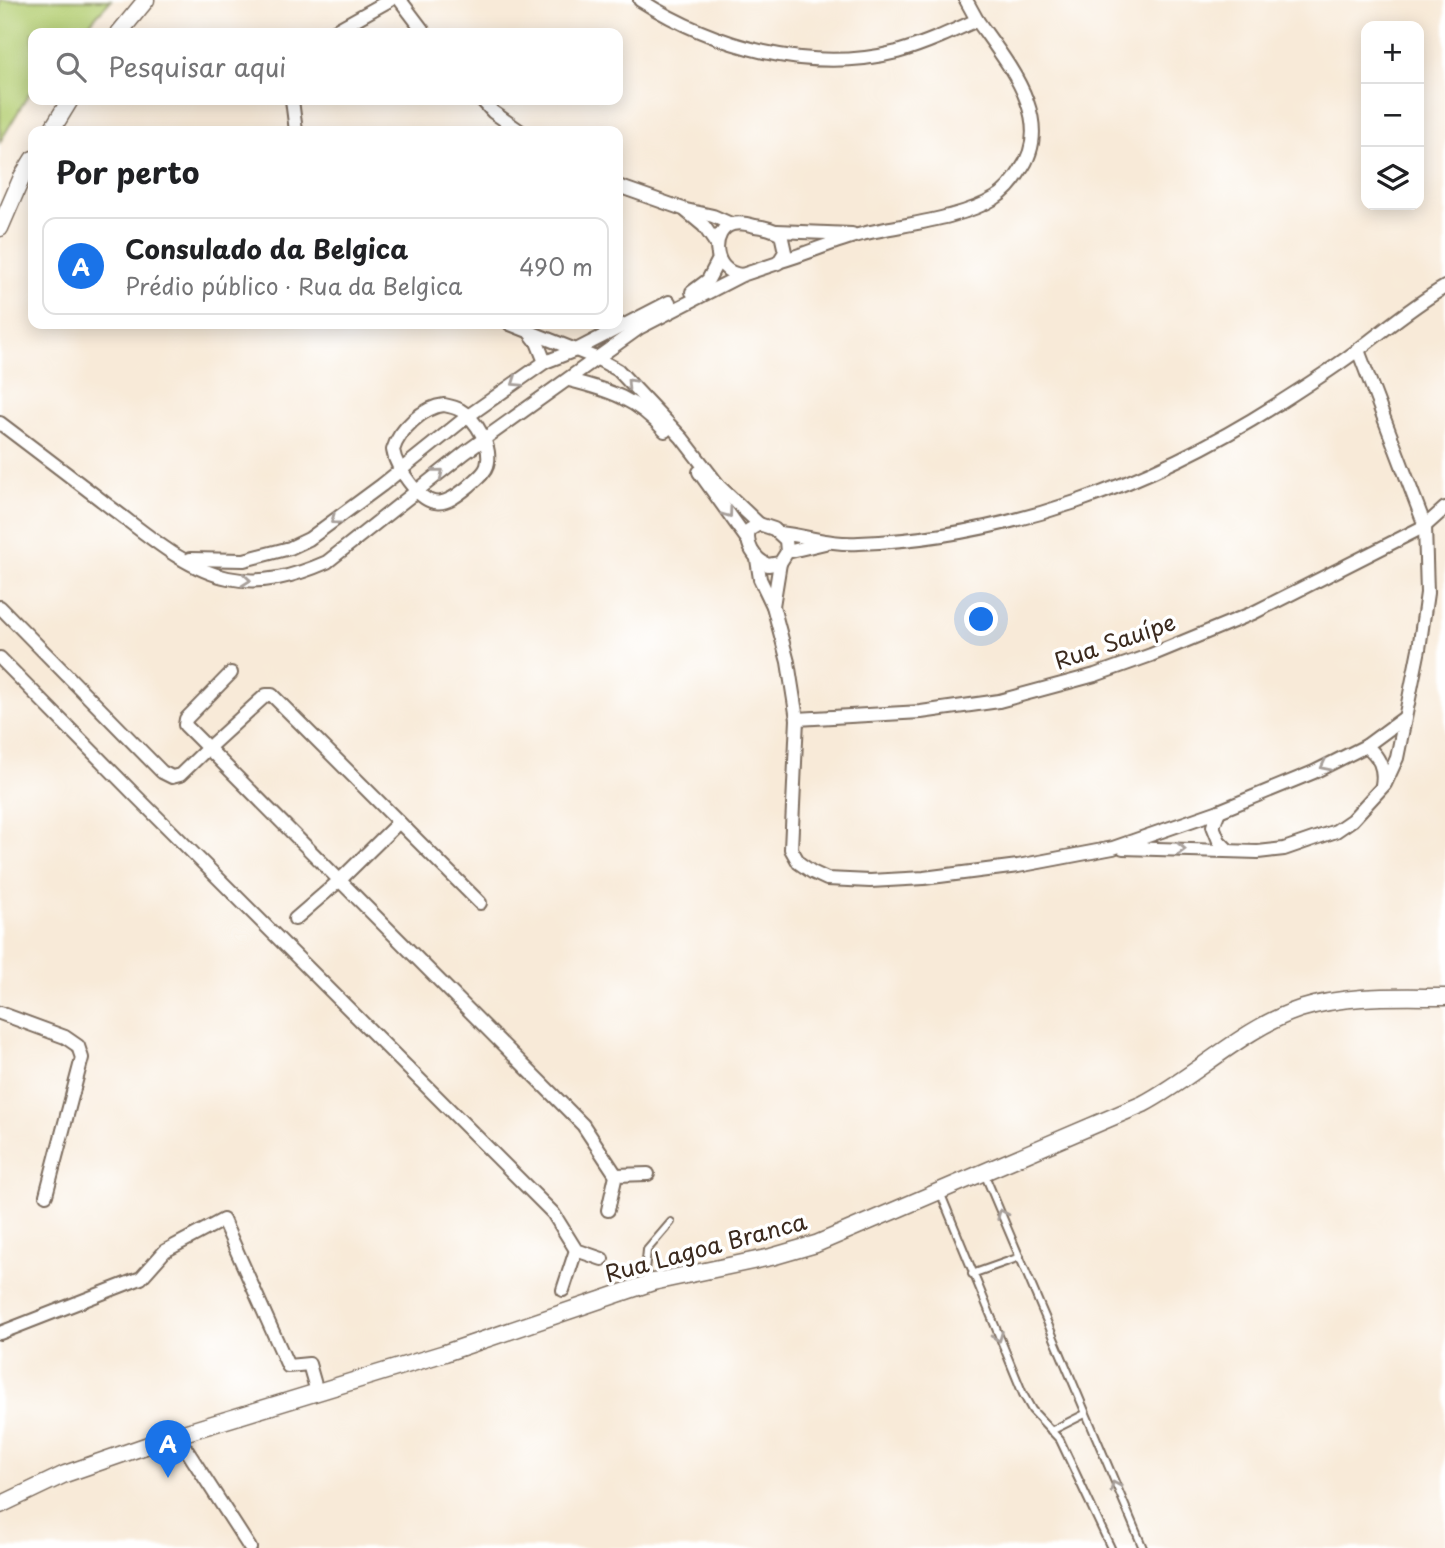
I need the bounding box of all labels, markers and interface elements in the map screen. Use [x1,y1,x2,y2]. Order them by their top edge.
map controls [1361,21,1424,210]
button: + [1361,21,1424,84]
search box [28,28,623,105]
text: Pesquisar aqui [108,47,286,86]
icon: search [52,48,90,86]
button: − [1361,84,1424,147]
button: layers [1361,147,1424,210]
text: Por perto [56,149,199,194]
text: Consulado da Belgica [125,229,408,268]
text: A [72,249,90,284]
text: 490 m [519,249,593,284]
text: Prédio público · Rua da Belgica [125,268,462,303]
one-way arrow [511,374,524,386]
one-way arrow [627,378,640,391]
one-way arrow [432,469,444,482]
one-way arrow [720,505,732,518]
one-way arrow [330,512,343,524]
one-way arrow [241,572,252,587]
your location [964,602,998,636]
street label: Rua Sauípe [1049,603,1180,678]
one-way arrow [1320,758,1332,772]
one-way arrow [1176,841,1187,857]
street label: Rua Lagoa Branca [601,1203,811,1290]
one-way arrow [996,1209,1010,1221]
one-way arrow [989,1331,1003,1343]
pin: A [145,1420,191,1478]
one-way arrow [1109,1480,1123,1493]

